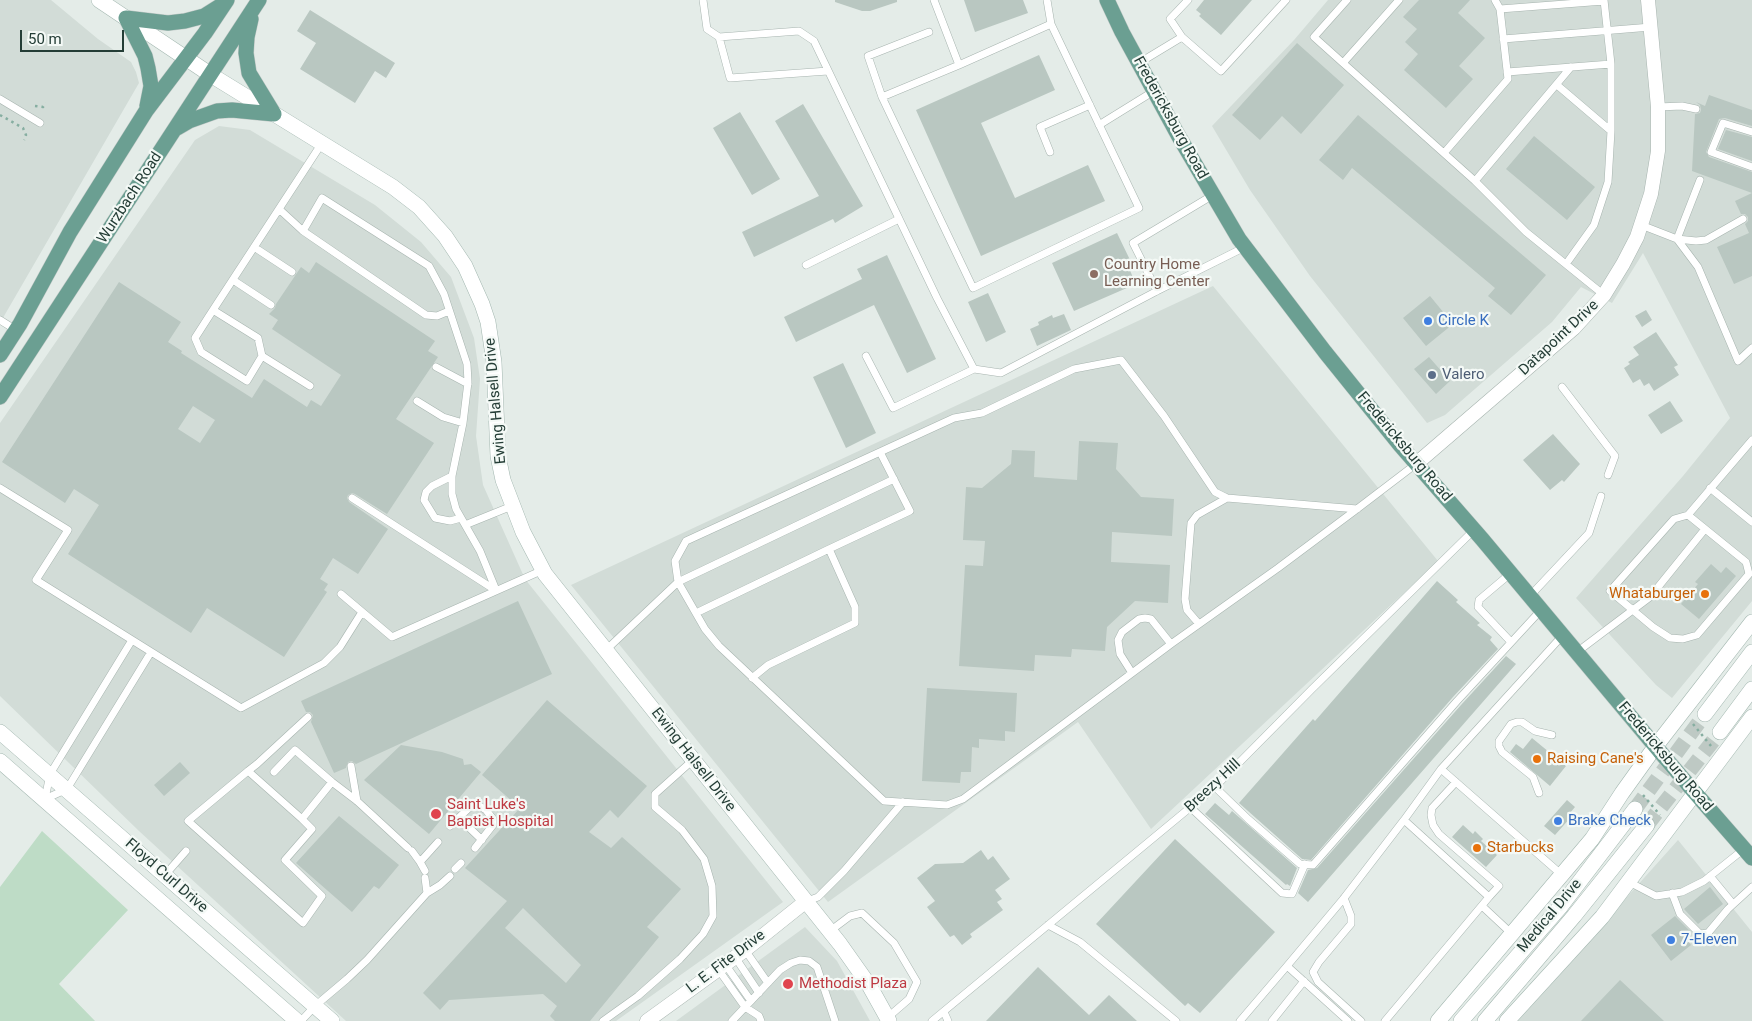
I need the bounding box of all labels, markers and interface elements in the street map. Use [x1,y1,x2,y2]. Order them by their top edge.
scale bar [22,20,126,52]
text: 50 m [28,30,62,48]
street label: Fredericksburg Road [1129,53,1211,183]
street label: Wurzbach Road [94,149,166,247]
place label: Country Home Learning Center [1104,256,1210,291]
marker: Country Home Learning Center [1088,268,1100,280]
street label: Datapoint Drive [1515,297,1603,379]
place label: Circle K [1438,312,1489,330]
marker: Circle K [1422,315,1434,327]
street label: Ewing Halsell Drive [482,337,510,465]
place label: Valero [1442,366,1484,384]
marker: Valero [1426,369,1438,381]
street label: Fredericksburg Road [1353,389,1455,505]
place label: Whataburger [1609,585,1695,603]
marker: Whataburger [1699,588,1711,600]
street label: Fredericksburg Road [1614,699,1716,815]
street label: Ewing Halsell Drive [647,705,739,815]
place label: Raising Cane's [1547,750,1644,768]
marker: Raising Cane's [1531,753,1543,765]
street label: Breezy Hill [1181,756,1245,816]
place label: Saint Luke's Baptist Hospital [447,796,554,831]
marker: Saint Luke's Baptist Hospital [429,807,443,821]
place label: Brake Check [1568,812,1651,830]
marker: Brake Check [1552,815,1564,827]
street label: Floyd Curl Drive [121,835,211,917]
place label: Starbucks [1487,839,1554,857]
marker: Starbucks [1471,842,1483,854]
street label: Medical Drive [1514,876,1586,956]
street label: L. E. Fite Drive [683,926,769,998]
place label: 7-Eleven [1681,931,1737,949]
marker: 7-Eleven [1665,934,1677,946]
place label: Methodist Plaza [799,975,907,993]
marker: Methodist Plaza [781,977,795,991]

